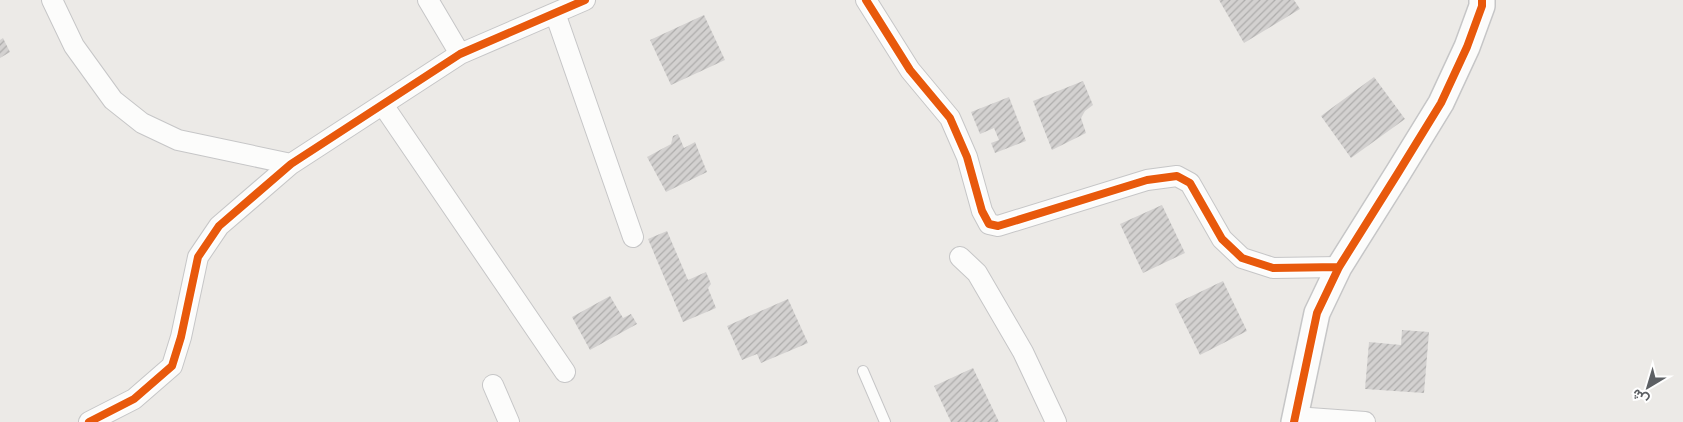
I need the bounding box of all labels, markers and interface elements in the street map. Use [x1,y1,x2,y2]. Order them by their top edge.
north arrow [1623,362,1673,412]
text: ش [1628,385,1652,410]

